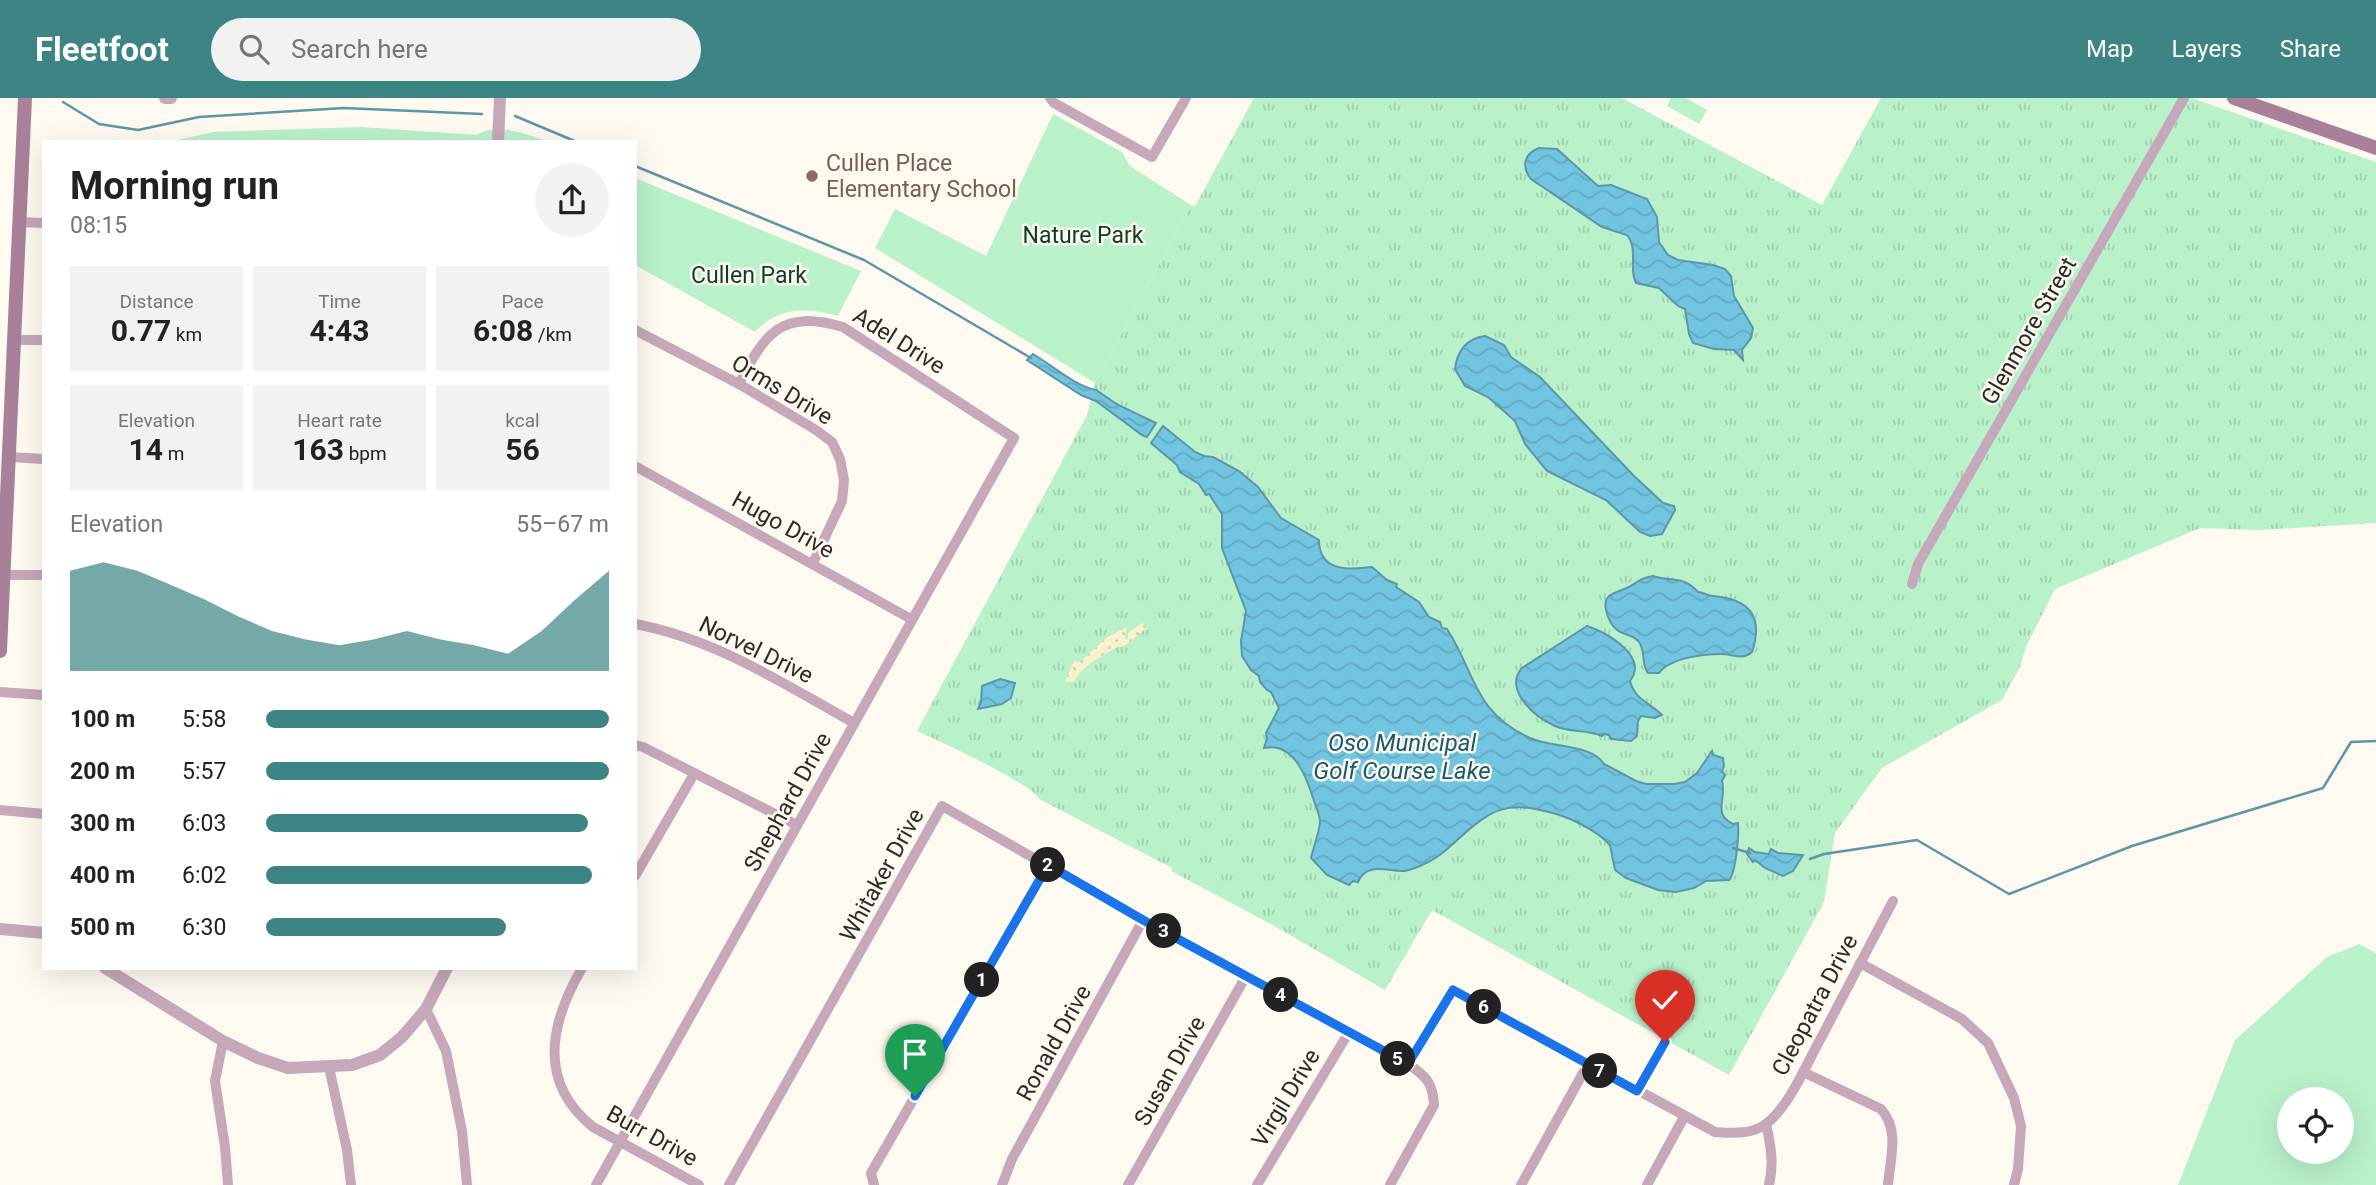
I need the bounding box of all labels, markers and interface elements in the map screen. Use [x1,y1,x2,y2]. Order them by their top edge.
search box [211,18,701,81]
text: Fleetfoot [35,30,169,69]
icon: search [235,30,273,68]
text: Search here [291,34,428,64]
text: Map [2086,35,2134,63]
text: Layers [2172,35,2242,63]
text: Share [2280,35,2341,63]
place label: Cullen Place Elementary School [826,150,1017,203]
button: share [535,163,609,237]
text: Morning run [70,164,279,208]
marker: Cullen Place Elementary School [804,168,820,184]
text: 08:15 [70,212,127,239]
park label: Nature Park [1023,222,1144,249]
street label: Glenmore Street [1976,253,2082,409]
park label: Cullen Park [691,262,807,289]
text: Distance [120,290,193,313]
text: Time [318,290,361,313]
text: Pace [501,290,544,313]
street label: Adel Drive [848,302,950,380]
text: 0.77 [111,313,171,348]
text: 4:43 [309,313,370,348]
text: 6:08 [473,313,533,348]
text: km [171,323,202,346]
text: /km [533,323,572,346]
street label: Orms Drive [727,349,837,431]
text: Elevation [118,409,195,432]
text: Heart rate [297,409,382,432]
text: kcal [505,409,540,432]
text: 14 [129,432,163,467]
text: 163 [292,432,344,467]
text: 56 [505,432,540,467]
text: m [163,442,184,465]
text: bpm [344,442,387,465]
street label: Hugo Drive [727,486,839,564]
text: Elevation [70,511,163,538]
text: 55–67 m [516,511,609,538]
street label: Norvel Drive [694,611,818,689]
text: 100 m [70,706,135,733]
text: 5:58 [182,706,226,733]
street label: Shephard Drive [739,728,837,876]
water label: Oso Municipal Golf Course Lake [1313,729,1491,785]
text: 200 m [70,758,135,785]
text: 5:57 [182,758,226,785]
street label: Whitaker Drive [834,804,930,946]
text: 300 m [70,810,135,837]
text: 6:03 [182,810,226,837]
pin: 2 [1030,848,1066,882]
text: 2 [1042,853,1053,876]
text: 400 m [70,862,135,889]
text: 6:02 [182,862,226,889]
text: 500 m [70,914,135,941]
text: 6:30 [182,914,226,941]
pin: 3 [1146,914,1182,948]
text: 3 [1158,919,1169,942]
street label: Cleopatra Drive [1766,930,1864,1080]
pin: 1 [964,962,1000,998]
text: 1 [976,968,987,991]
pin [1635,970,1695,1042]
pin: 4 [1264,978,1298,1012]
street label: Ronald Drive [1011,980,1097,1106]
icon: check [1646,981,1684,1019]
text: 4 [1275,983,1286,1006]
pin: 6 [1466,990,1502,1024]
text: 6 [1478,995,1489,1018]
street label: Susan Drive [1129,1012,1211,1130]
pin [885,1024,945,1096]
icon: arrive [896,1035,934,1073]
pin: 5 [1380,1042,1416,1076]
street label: Virgil Drive [1246,1044,1326,1152]
text: 5 [1392,1047,1403,1070]
pin: 7 [1582,1054,1618,1088]
text: 7 [1594,1059,1605,1082]
map controls [2277,1087,2354,1164]
button: locate [2277,1087,2354,1164]
street label: Burr Drive [602,1100,702,1172]

